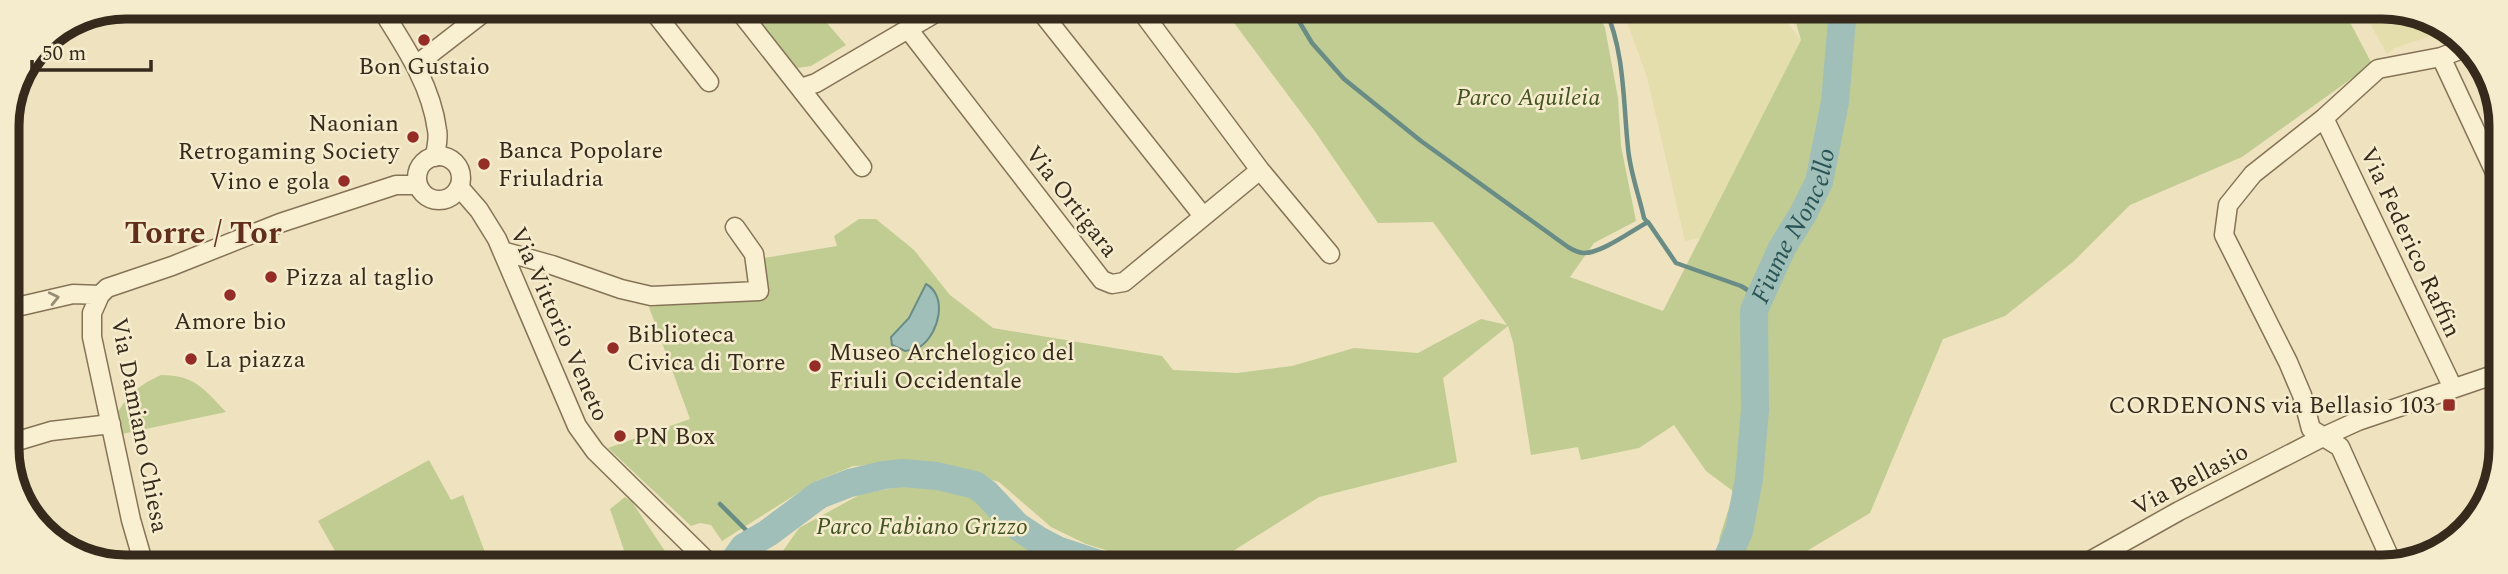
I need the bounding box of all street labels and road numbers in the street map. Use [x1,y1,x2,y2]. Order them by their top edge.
street label: Via Ortigara [1016,138,1127,266]
street label: Via Federico Raffin [2350,141,2470,344]
street label: Via Vittorio Veneto [500,221,618,427]
street label: Via Damiano Chiesa [100,314,178,536]
street label: Via Bellasio [2126,434,2255,526]

